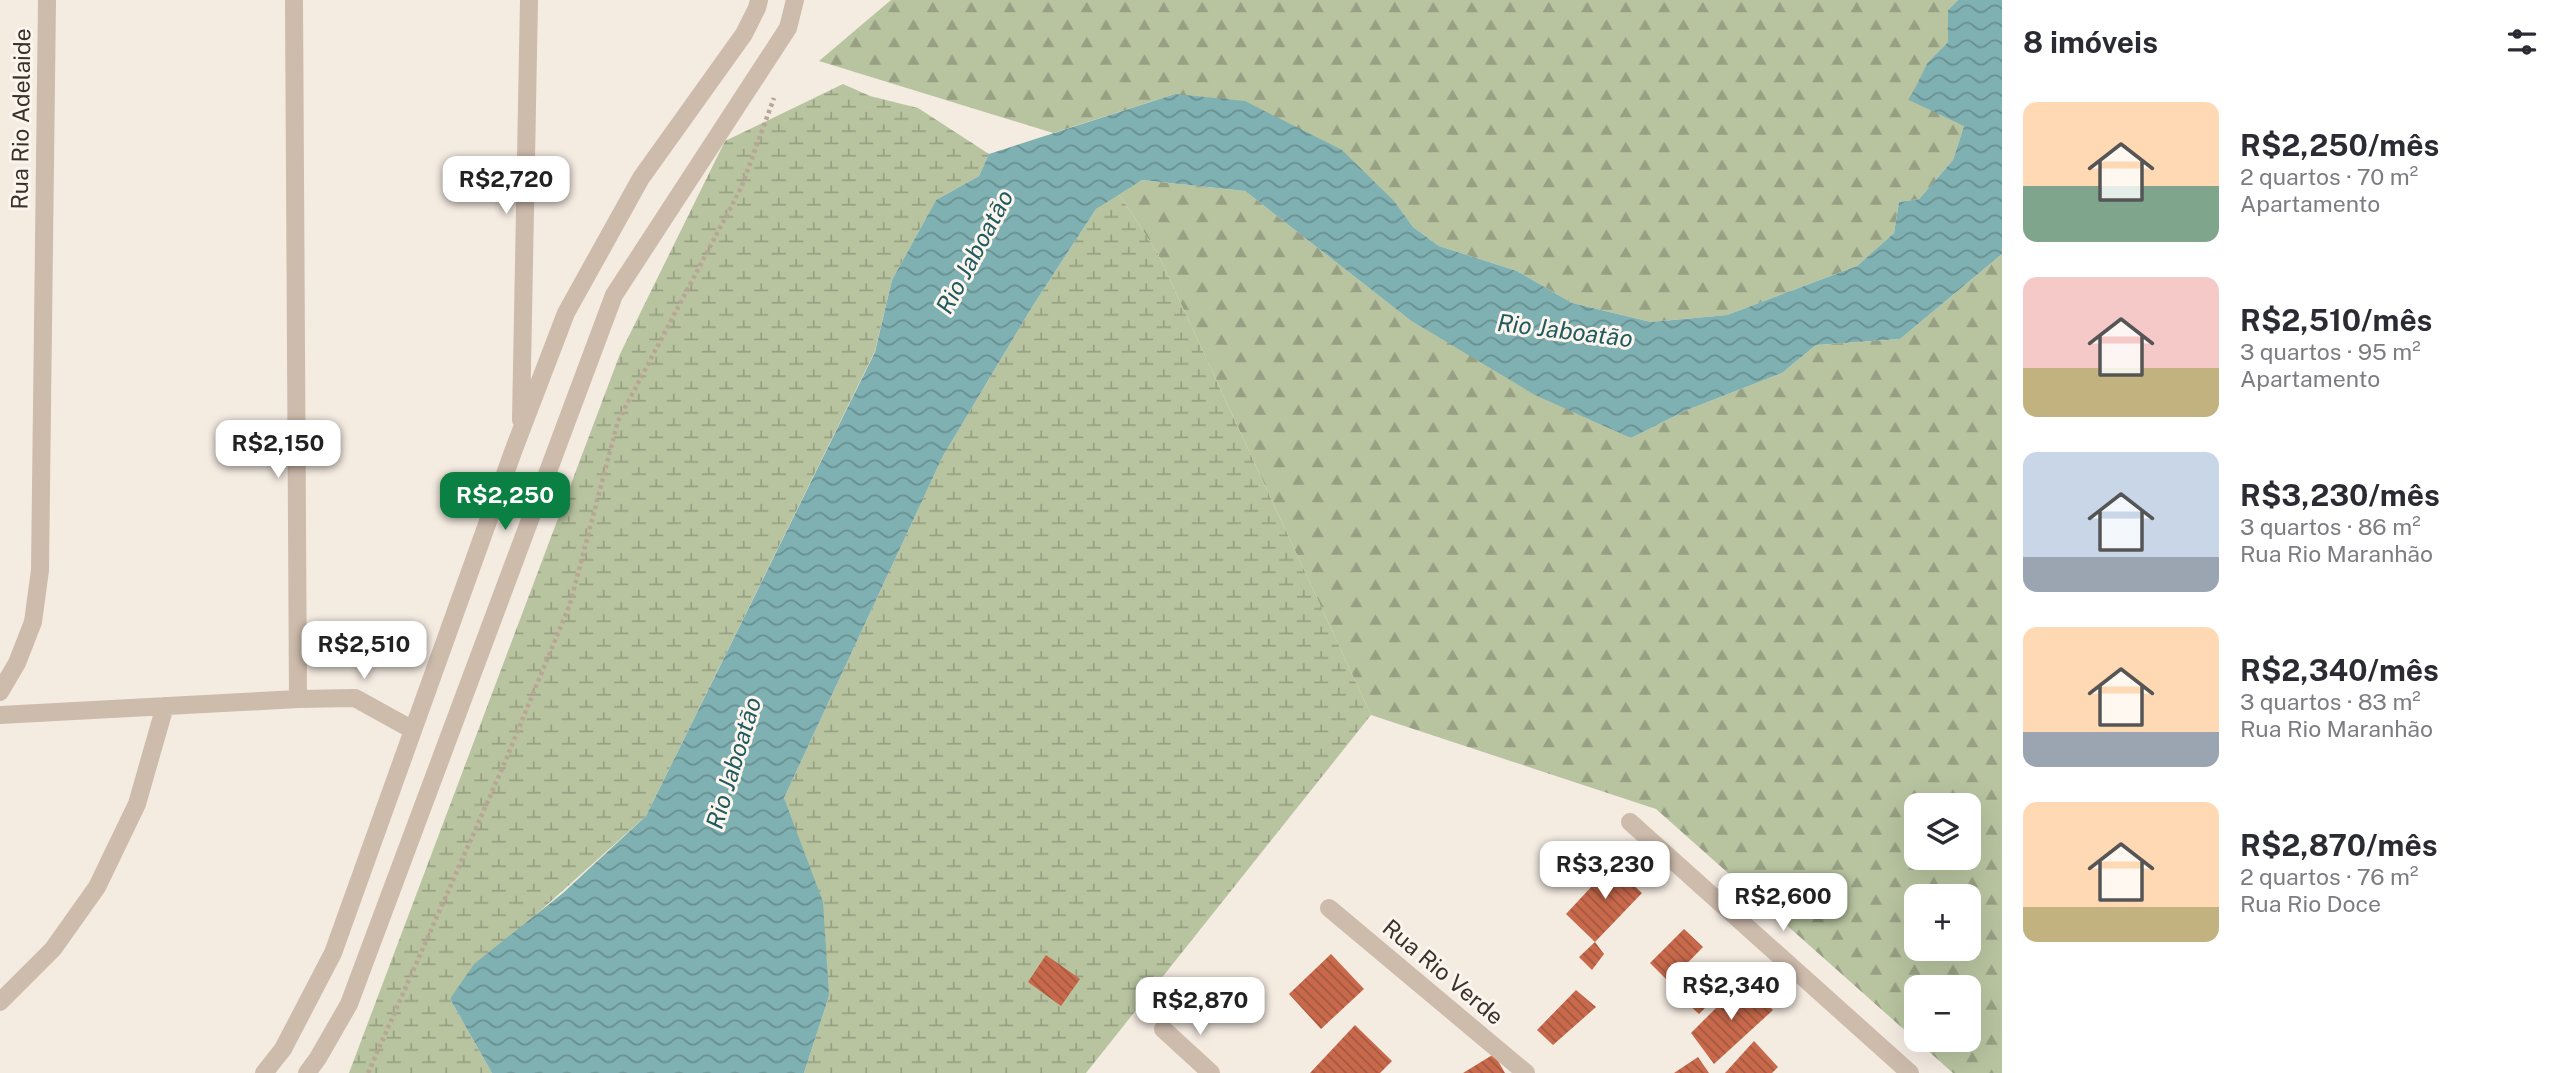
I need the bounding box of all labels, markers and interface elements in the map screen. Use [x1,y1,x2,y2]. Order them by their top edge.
icon: filters [2503,23,2541,61]
text: 8 imóveis [2023,24,2158,60]
street label: Rua Rio Adelaide [5,28,36,210]
text: R$2,250/mês [2240,127,2439,163]
icon: home [2079,130,2163,214]
pin: R$2,720 [441,156,571,216]
text: 2 quartos · 70 m² [2240,163,2418,190]
text: R$2,720 [459,165,553,192]
water label: Rio Jaboatão [930,185,1018,318]
text: Apartamento [2240,190,2380,217]
text: R$2,510/mês [2240,302,2432,338]
icon: home [2079,305,2163,389]
water label: Rio Jaboatão [1496,308,1634,352]
text: 3 quartos · 95 m² [2240,338,2421,365]
text: Apartamento [2240,365,2380,392]
pin: R$2,150 [213,420,343,480]
text: R$2,150 [232,429,324,456]
pin: R$2,250 [440,472,570,532]
text: R$3,230/mês [2240,477,2440,513]
icon: home [2079,480,2163,564]
text: R$2,250 [456,481,554,508]
text: 3 quartos · 86 m² [2240,513,2421,540]
text: Rua Rio Maranhão [2240,540,2433,567]
pin: R$2,510 [299,622,429,681]
text: R$2,510 [318,630,410,657]
text: R$2,340/mês [2240,652,2439,688]
icon: home [2079,655,2163,739]
text: 3 quartos · 83 m² [2240,688,2421,715]
water label: Rio Jaboatão [700,694,766,832]
text: Rua Rio Maranhão [2240,715,2433,742]
map controls [1904,793,1981,1052]
button: layers [1904,793,1981,870]
text: R$2,870/mês [2240,827,2437,863]
icon: home [2079,830,2163,914]
pin: R$3,230 [1540,842,1670,901]
text: R$3,230 [1556,850,1654,877]
text: 2 quartos · 76 m² [2240,863,2418,890]
pin: R$2,600 [1718,874,1848,933]
text: R$2,600 [1734,882,1832,909]
button: + [1904,884,1981,961]
text: Rua Rio Doce [2240,890,2381,917]
street label: Rua Rio Verde [1378,913,1509,1030]
pin: R$2,340 [1666,962,1796,1022]
text: R$2,340 [1682,971,1780,998]
button: − [1904,975,1981,1052]
pin: R$2,870 [1135,978,1265,1037]
text: R$2,870 [1152,986,1248,1013]

